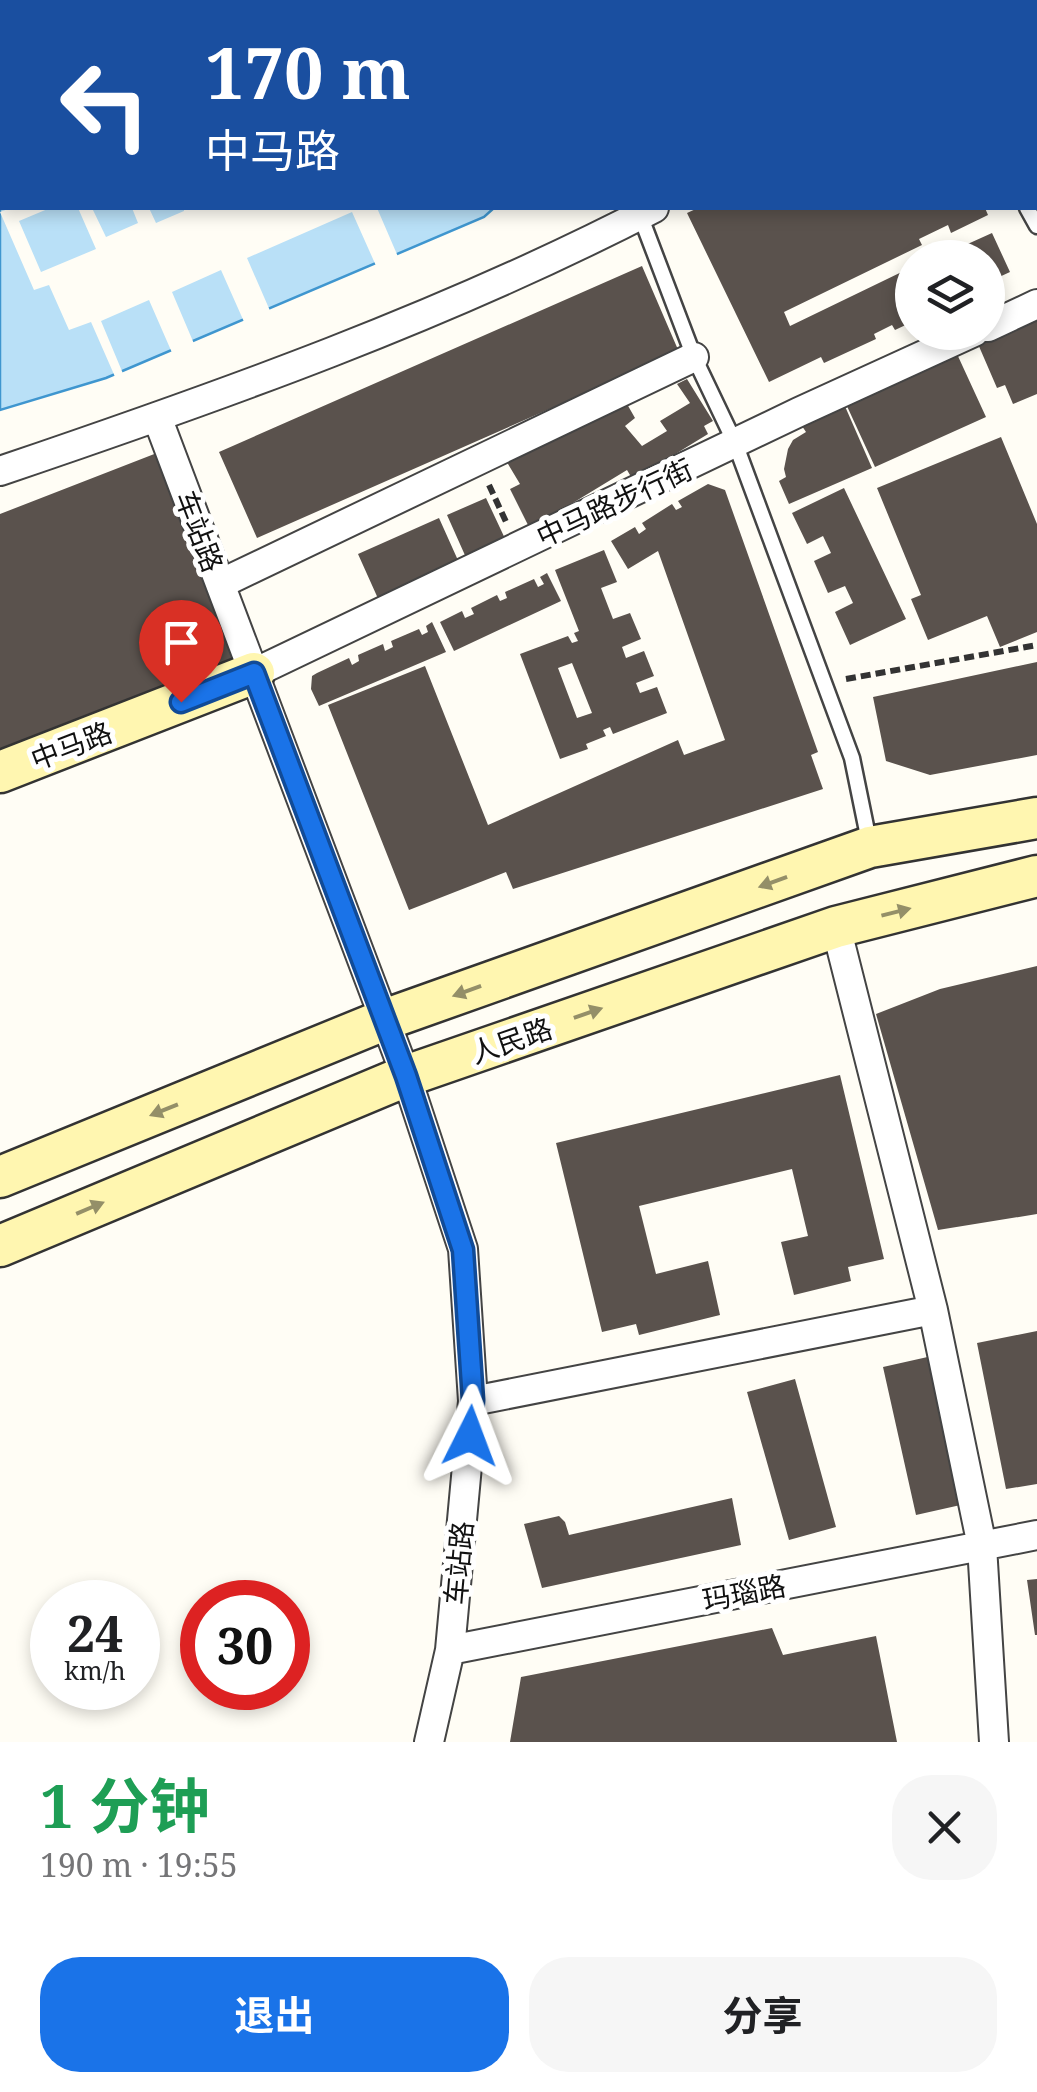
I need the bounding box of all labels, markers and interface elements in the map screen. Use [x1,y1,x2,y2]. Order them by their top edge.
text: 170 m [205,24,411,120]
icon: left [40,40,170,170]
text: 中马路 [205,119,340,180]
map controls [895,240,1005,350]
button: layers [895,240,1005,350]
street label: 中马路步行街 [530,449,698,555]
street label: 车站路 [167,485,233,577]
pin [139,600,224,703]
icon: arrive [154,615,209,670]
street label: 中马路 [25,712,117,778]
one-way arrow [757,875,787,890]
one-way arrow [881,904,912,919]
one-way arrow [451,984,481,999]
one-way arrow [573,1005,603,1020]
street label: 人民路 [465,1008,557,1072]
one-way arrow [150,1102,179,1118]
one-way arrow [75,1200,105,1216]
position arrow [418,1384,522,1488]
street label: 车站路 [435,1519,481,1607]
street label: 玛瑙路 [699,1565,789,1619]
speed limit sign: 30 [180,1580,310,1710]
text: 24 [67,1599,123,1667]
text: km/h [64,1653,126,1687]
text: 1 分钟 [40,1764,210,1846]
button: close [892,1775,997,1880]
text: 190 m · 19:55 [40,1843,238,1886]
button: 退出 [40,1957,509,2072]
button: 分享 [529,1957,997,2072]

